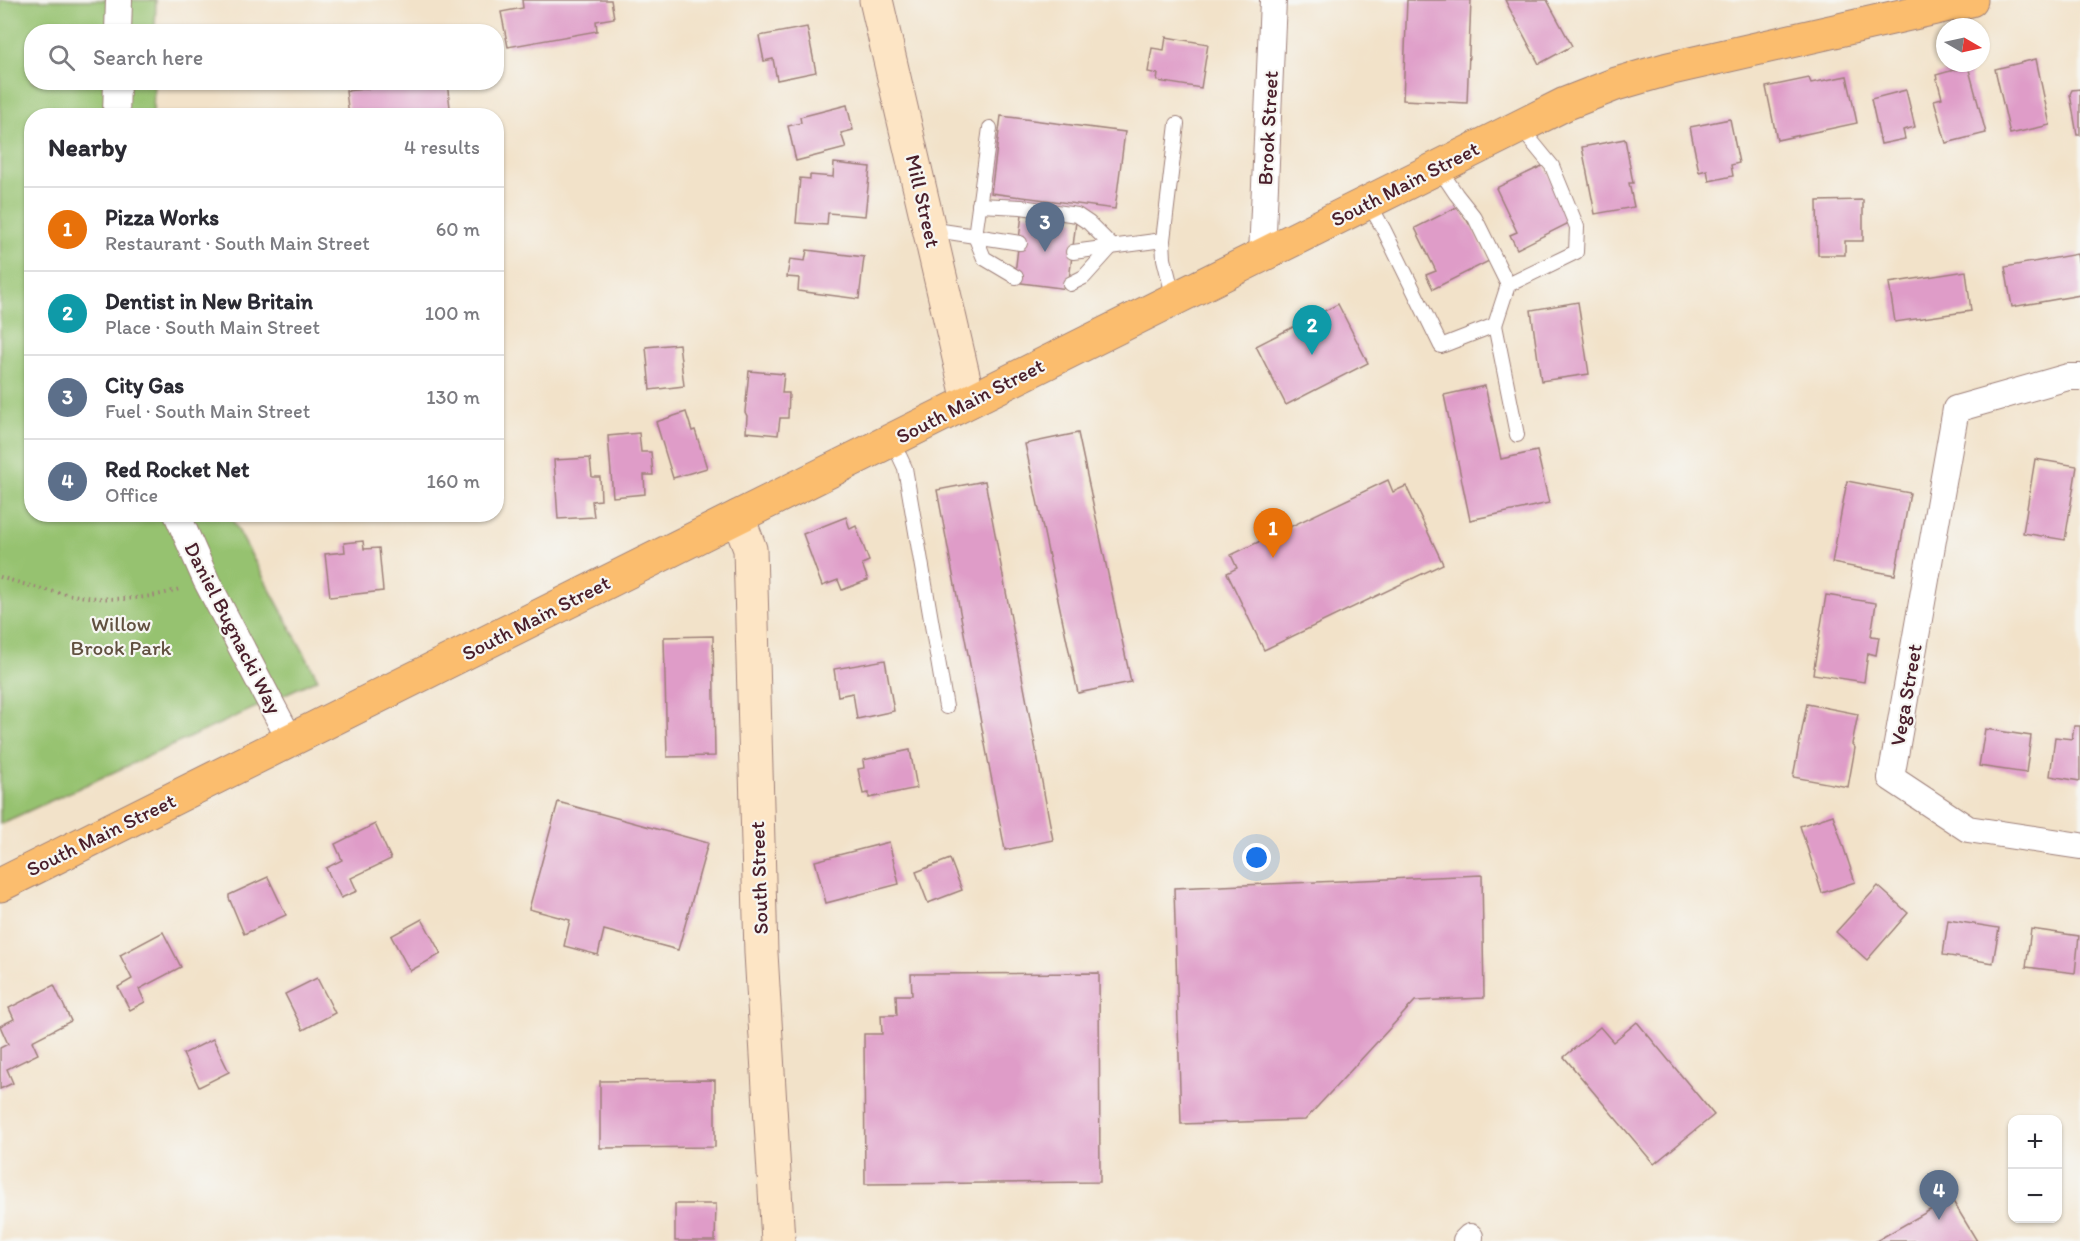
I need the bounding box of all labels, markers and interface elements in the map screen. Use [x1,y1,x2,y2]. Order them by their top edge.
north arrow [1936,18,1990,72]
search box [24,24,504,90]
icon: search [45,41,78,74]
text: Search here [93,44,203,71]
street label: Brook Street [1252,70,1283,186]
text: Nearby [48,131,127,163]
text: 4 results [404,135,480,159]
street label: South Main Street [1327,135,1483,232]
street label: Mill Street [901,152,946,250]
pin: 3 [1026,202,1064,252]
text: Pizza Works [105,204,219,231]
text: 1 [63,217,72,241]
text: 60 m [436,217,480,241]
text: Restaurant · South Main Street [105,231,370,255]
text: Dentist in New Britain [105,288,313,315]
text: 2 [62,301,73,325]
text: 100 m [425,301,480,325]
pin: 2 [1292,306,1332,355]
text: Place · South Main Street [105,315,320,339]
street label: South Main Street [892,352,1048,449]
text: City Gas [105,372,184,399]
text: 3 [62,385,73,409]
text: 130 m [426,385,480,409]
text: Fuel · South Main Street [105,399,310,423]
text: Red Rocket Net [105,456,249,483]
text: 4 [61,469,74,493]
text: 160 m [427,469,480,493]
text: Office [105,483,158,507]
pin: 1 [1254,508,1292,558]
street label: Daniel Bugnacki Way [179,538,288,718]
street label: South Main Street [458,569,614,666]
park label: Willow Brook Park [71,611,172,660]
street label: Vega Street [1884,642,1927,748]
street label: South Main Street [22,788,180,881]
street label: South Street [744,821,773,935]
your location [1242,843,1271,872]
map controls [2008,1115,2062,1223]
button: + [2008,1115,2062,1169]
button: − [2008,1169,2062,1223]
pin: 4 [1920,1170,1958,1220]

